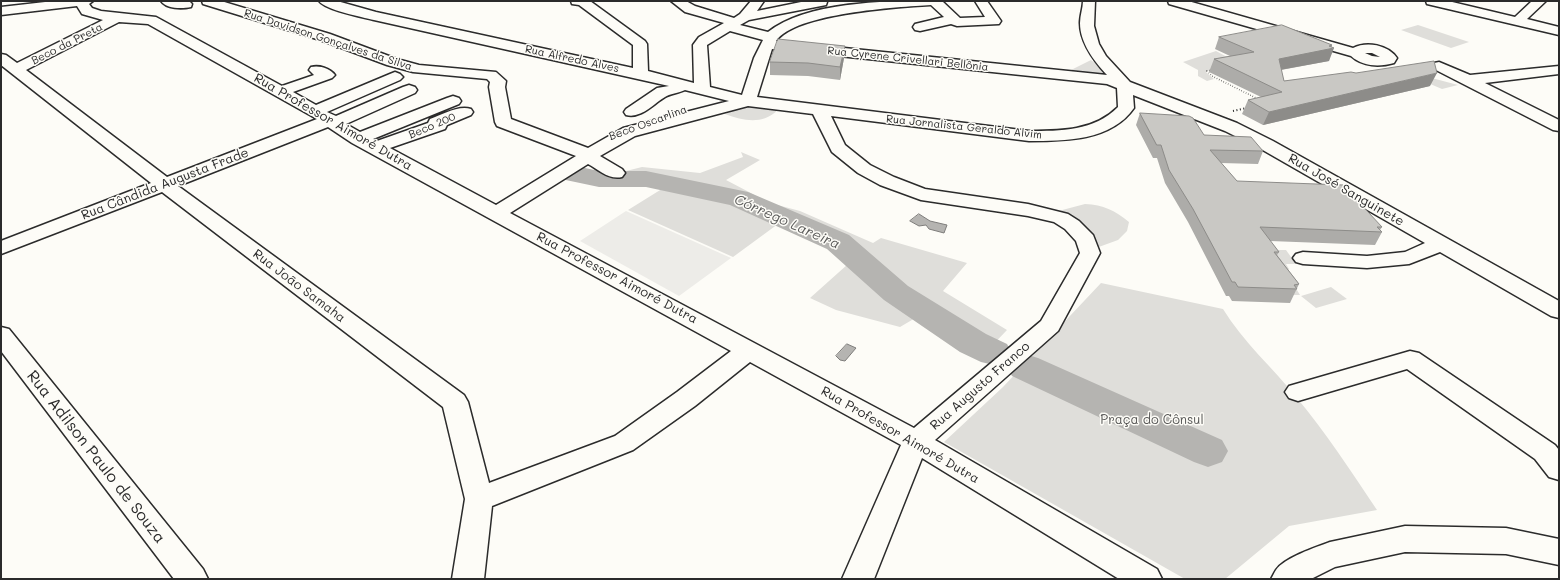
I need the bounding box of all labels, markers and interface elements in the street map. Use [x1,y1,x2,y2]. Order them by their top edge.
street label: Rua Davidson Gonçalves da Silva [242,7,414,73]
street label: Beco da Preta [29,20,105,68]
street label: Rua Alfredo Alves [524,43,620,75]
street label: Rua Cyrene Crivellari Bellônia [827,44,989,74]
street label: Rua Professor Aimoré Dutra [251,70,415,174]
street label: Beco Oscarlina [607,103,689,143]
street label: Beco 200 [406,110,458,142]
street label: Rua Jornalista Geraldo Alvim [885,112,1043,142]
street label: Rua Cândida Augusta Frade [79,145,251,223]
street label: Rua José Sanguinete [1285,150,1407,230]
water label: Córrego Lareira [732,191,842,253]
street label: Rua Professor Aimoré Dutra [534,229,700,327]
street label: Rua João Samaha [250,246,348,326]
street label: Rua Augusto Franco [927,339,1033,433]
street label: Rua Adilson Paulo de Souza [23,367,169,547]
street label: Rua Professor Aimoré Dutra [818,383,982,487]
park label: Praça do Cônsul [1100,412,1204,428]

